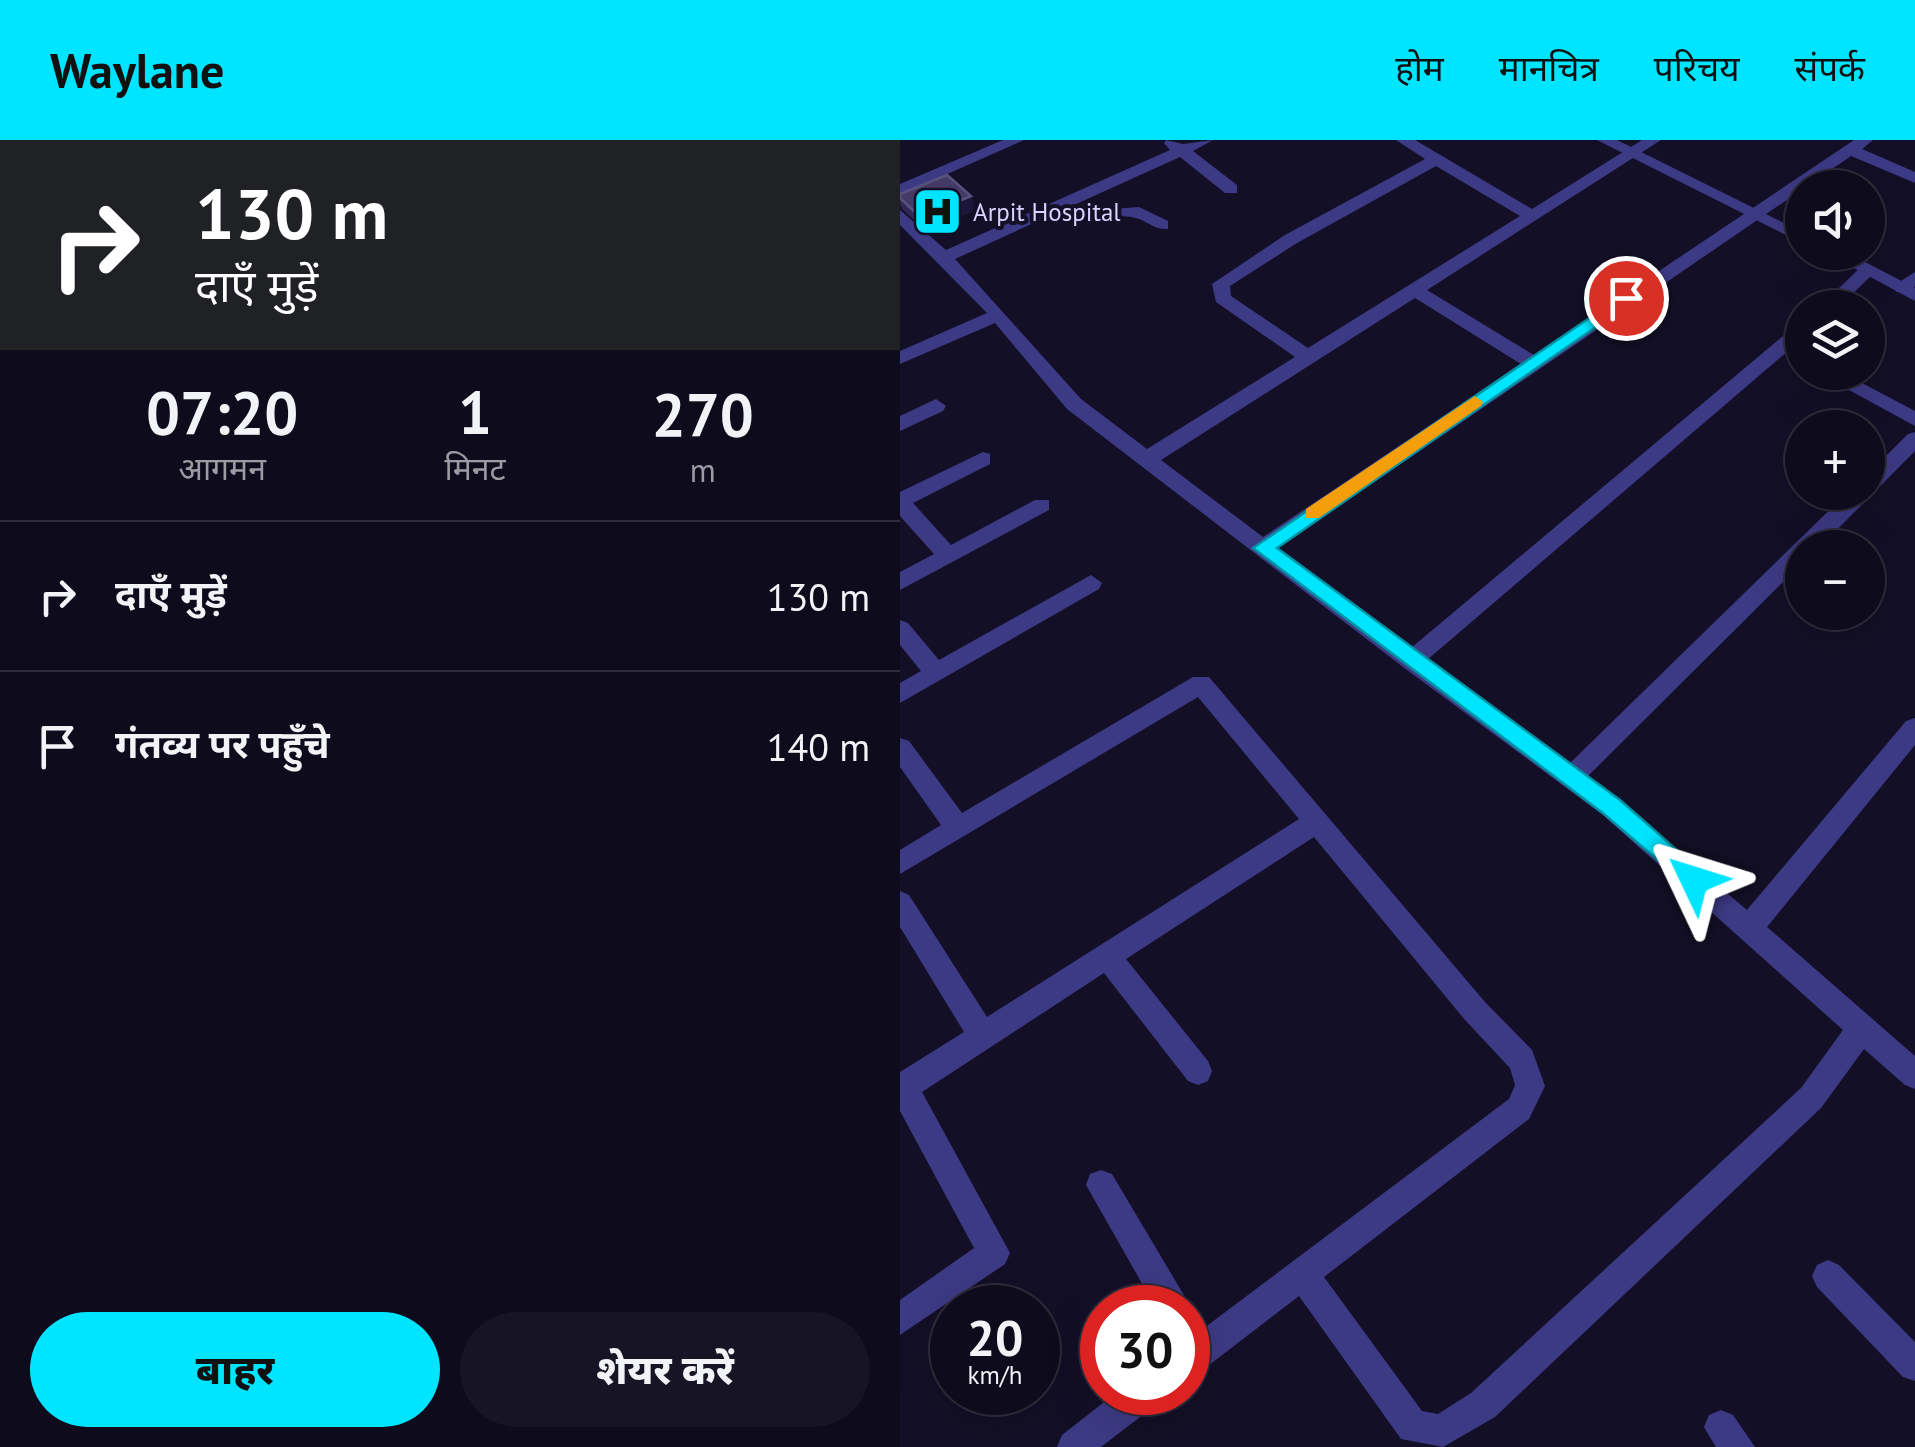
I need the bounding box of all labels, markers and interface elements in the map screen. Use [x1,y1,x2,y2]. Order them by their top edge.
text: Waylane [50,39,224,101]
text: होम [1395,45,1444,91]
text: मानचित्र [1499,45,1599,91]
text: परिचय [1654,45,1740,91]
text: संपर्क [1795,45,1865,91]
text: 130 m [195,168,388,258]
map controls [1785,170,1885,630]
button: sound [1785,170,1885,270]
icon: right [30,180,160,310]
hospital icon: Arpit Hospital [912,186,964,238]
place label: Arpit Hospital [973,196,1121,228]
text: दाएँ मुड़ें [195,256,318,314]
pin [1584,256,1669,341]
icon: arrive [1599,271,1654,326]
button: layers [1785,290,1885,390]
text: 07:20 [146,373,298,451]
text: 1 [458,373,492,451]
text: 270 [652,375,754,453]
button: + [1785,410,1885,510]
text: आगमन [178,447,266,489]
text: मिनट [444,447,506,489]
text: m [690,449,716,491]
button: − [1785,530,1885,630]
icon: right [30,569,85,624]
text: दाएँ मुड़ें [115,569,227,618]
text: 130 m [767,572,870,621]
icon: arrive [30,719,85,774]
text: गंतव्य पर पहुँचे [115,719,330,768]
text: 140 m [767,722,870,771]
position arrow [1642,828,1746,932]
speed limit sign: 30 [1080,1285,1210,1415]
text: 20 [967,1305,1023,1370]
button: बाहर [30,1312,440,1427]
button: शेयर करें [460,1312,870,1427]
text: km/h [968,1359,1022,1391]

